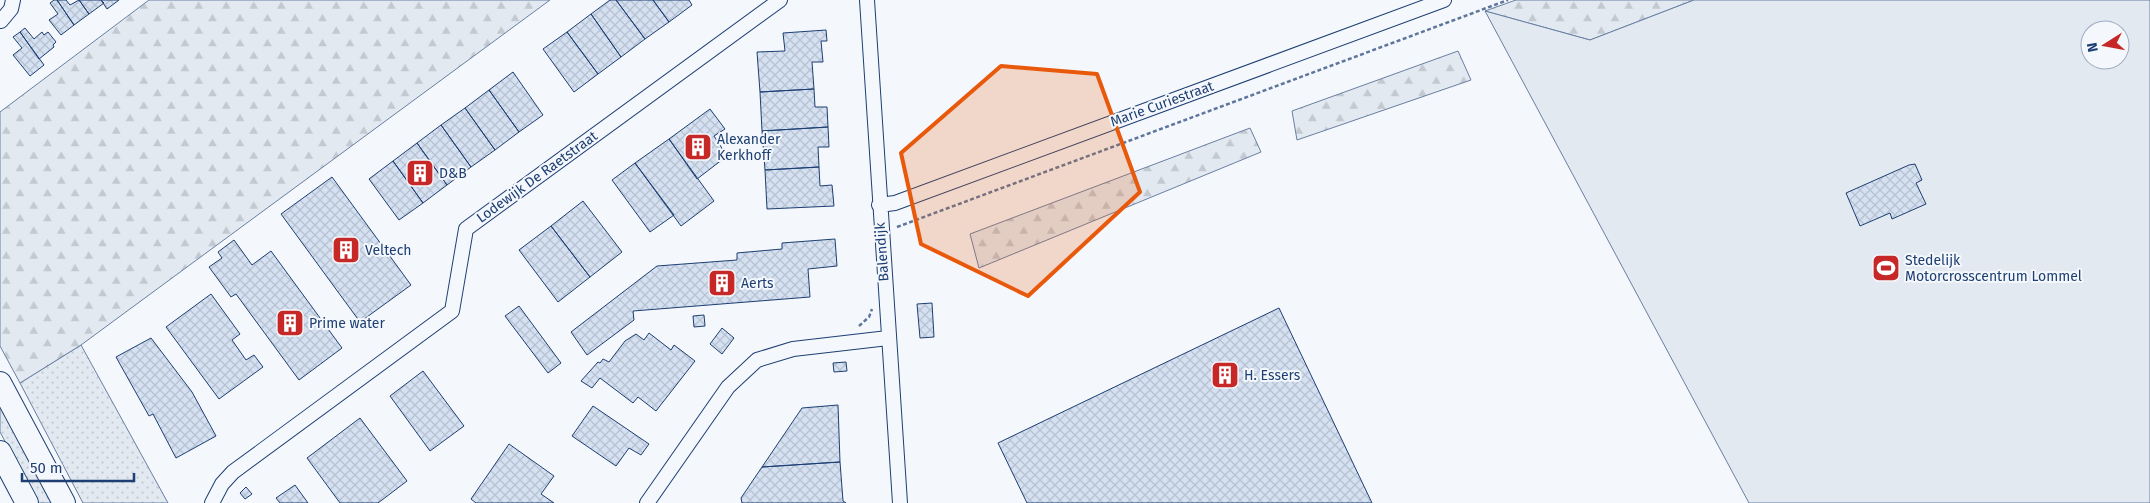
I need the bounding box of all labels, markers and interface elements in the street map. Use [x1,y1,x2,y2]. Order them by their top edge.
north arrow [2080,20,2130,70]
text: N [2083,41,2102,54]
street label: Marie Curiestraat [1108,77,1217,131]
street label: Lodewijk De Raetstraat [473,127,602,227]
place label: Alexander Kerkhoff [717,131,781,164]
building icon: Alexander Kerkhoff [683,132,713,162]
building icon: D&B [405,158,435,188]
place label: D&B [439,165,467,182]
street label: Balendijk [871,221,893,282]
building icon: Veltech [331,235,361,265]
place label: Veltech [365,242,412,259]
place label: Stedelijk Motorcrosscentrum Lommel [1905,252,2082,285]
sports icon: Stedelijk Motorcrosscentrum Lommel [1871,253,1901,283]
building icon: Aerts [707,268,737,298]
place label: Aerts [741,275,774,292]
building icon: Prime water [275,308,305,338]
place label: Prime water [309,315,386,332]
building icon: H. Essers [1210,360,1240,390]
place label: H. Essers [1244,367,1301,384]
scale bar [22,450,135,482]
text: 50 m [30,459,63,477]

